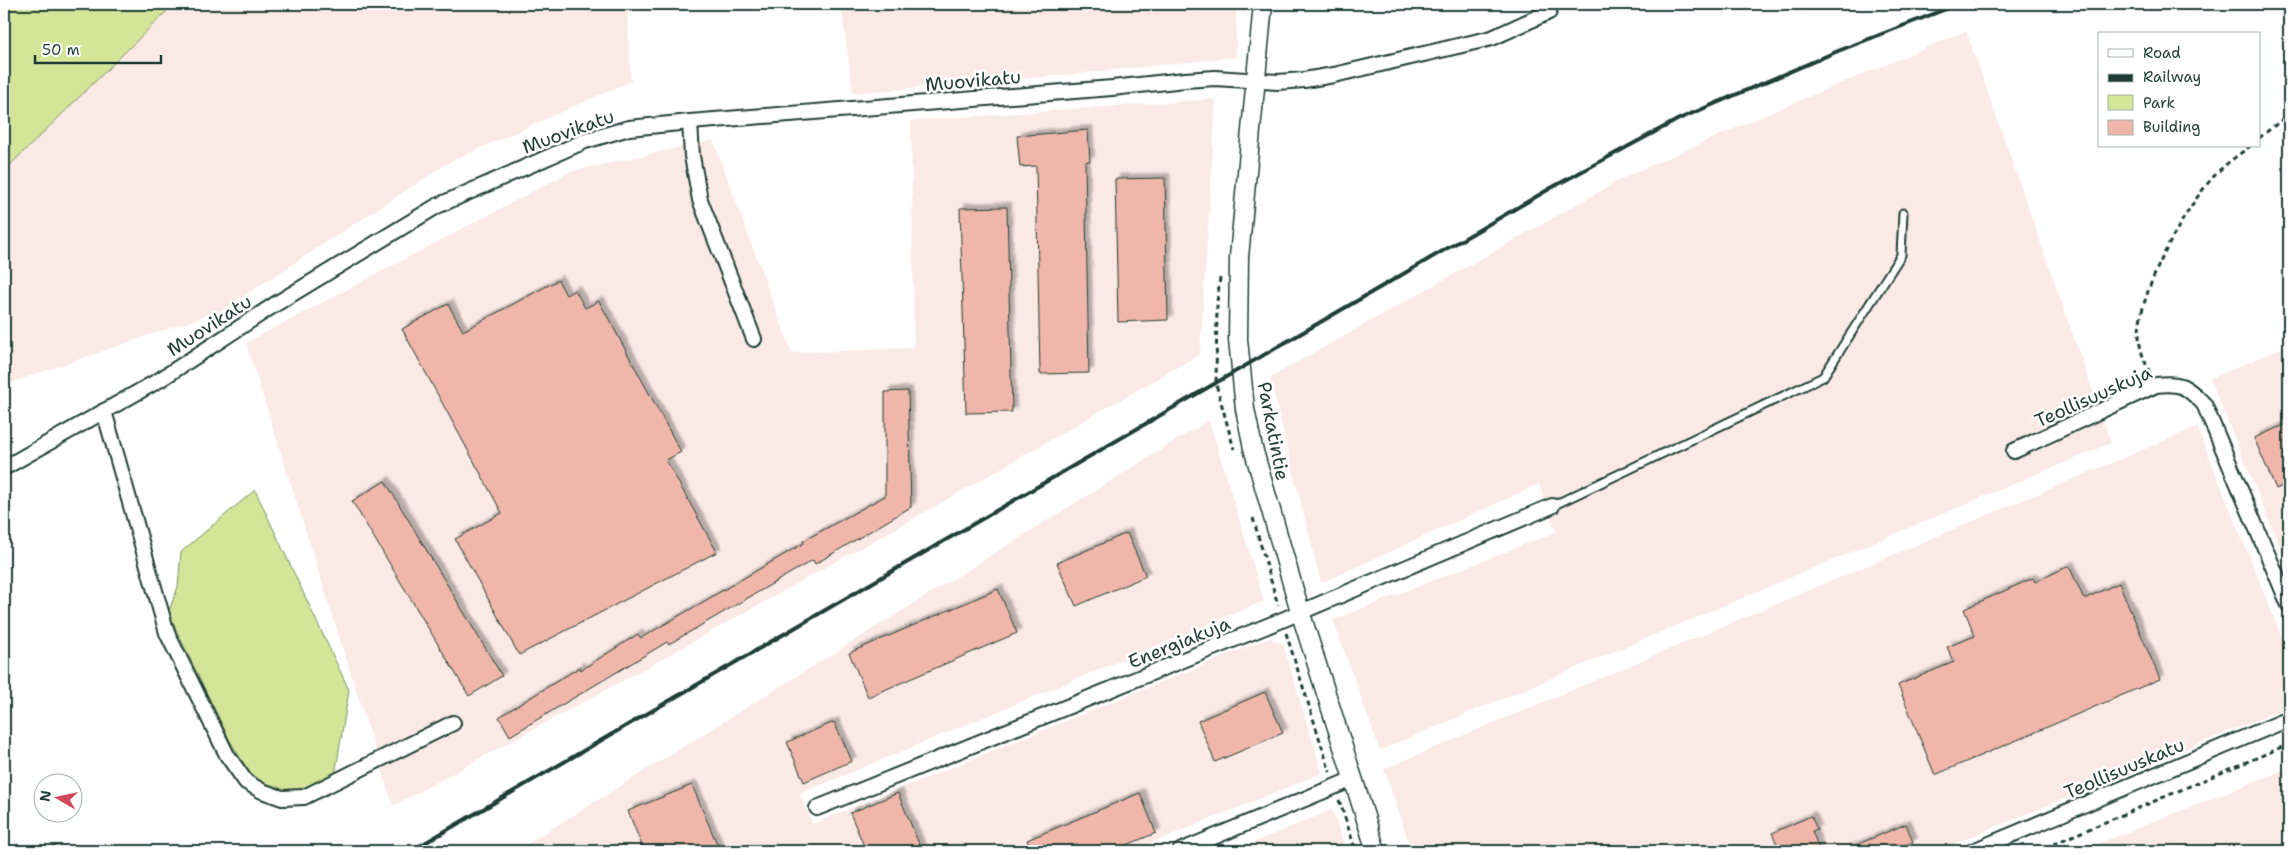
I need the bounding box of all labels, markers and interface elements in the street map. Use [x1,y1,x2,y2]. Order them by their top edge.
scale bar [35,32,161,64]
legend [2098,32,2260,148]
text: 50 m [42,40,80,60]
text: Road [2143,43,2181,63]
street label: Muovikatu [924,64,1022,97]
text: Railway [2143,67,2201,87]
text: Park [2143,93,2175,113]
street label: Muovikatu [519,103,618,160]
text: Building [2143,117,2200,137]
street label: Muovikatu [162,289,256,362]
street label: Teollisuuskuja [2031,359,2156,433]
street label: Parkatintie [1252,380,1295,483]
street label: Energiakuja [1124,611,1234,674]
street label: Teollisuuskatu [2060,732,2188,805]
north arrow [32,772,82,822]
text: N [35,789,55,803]

